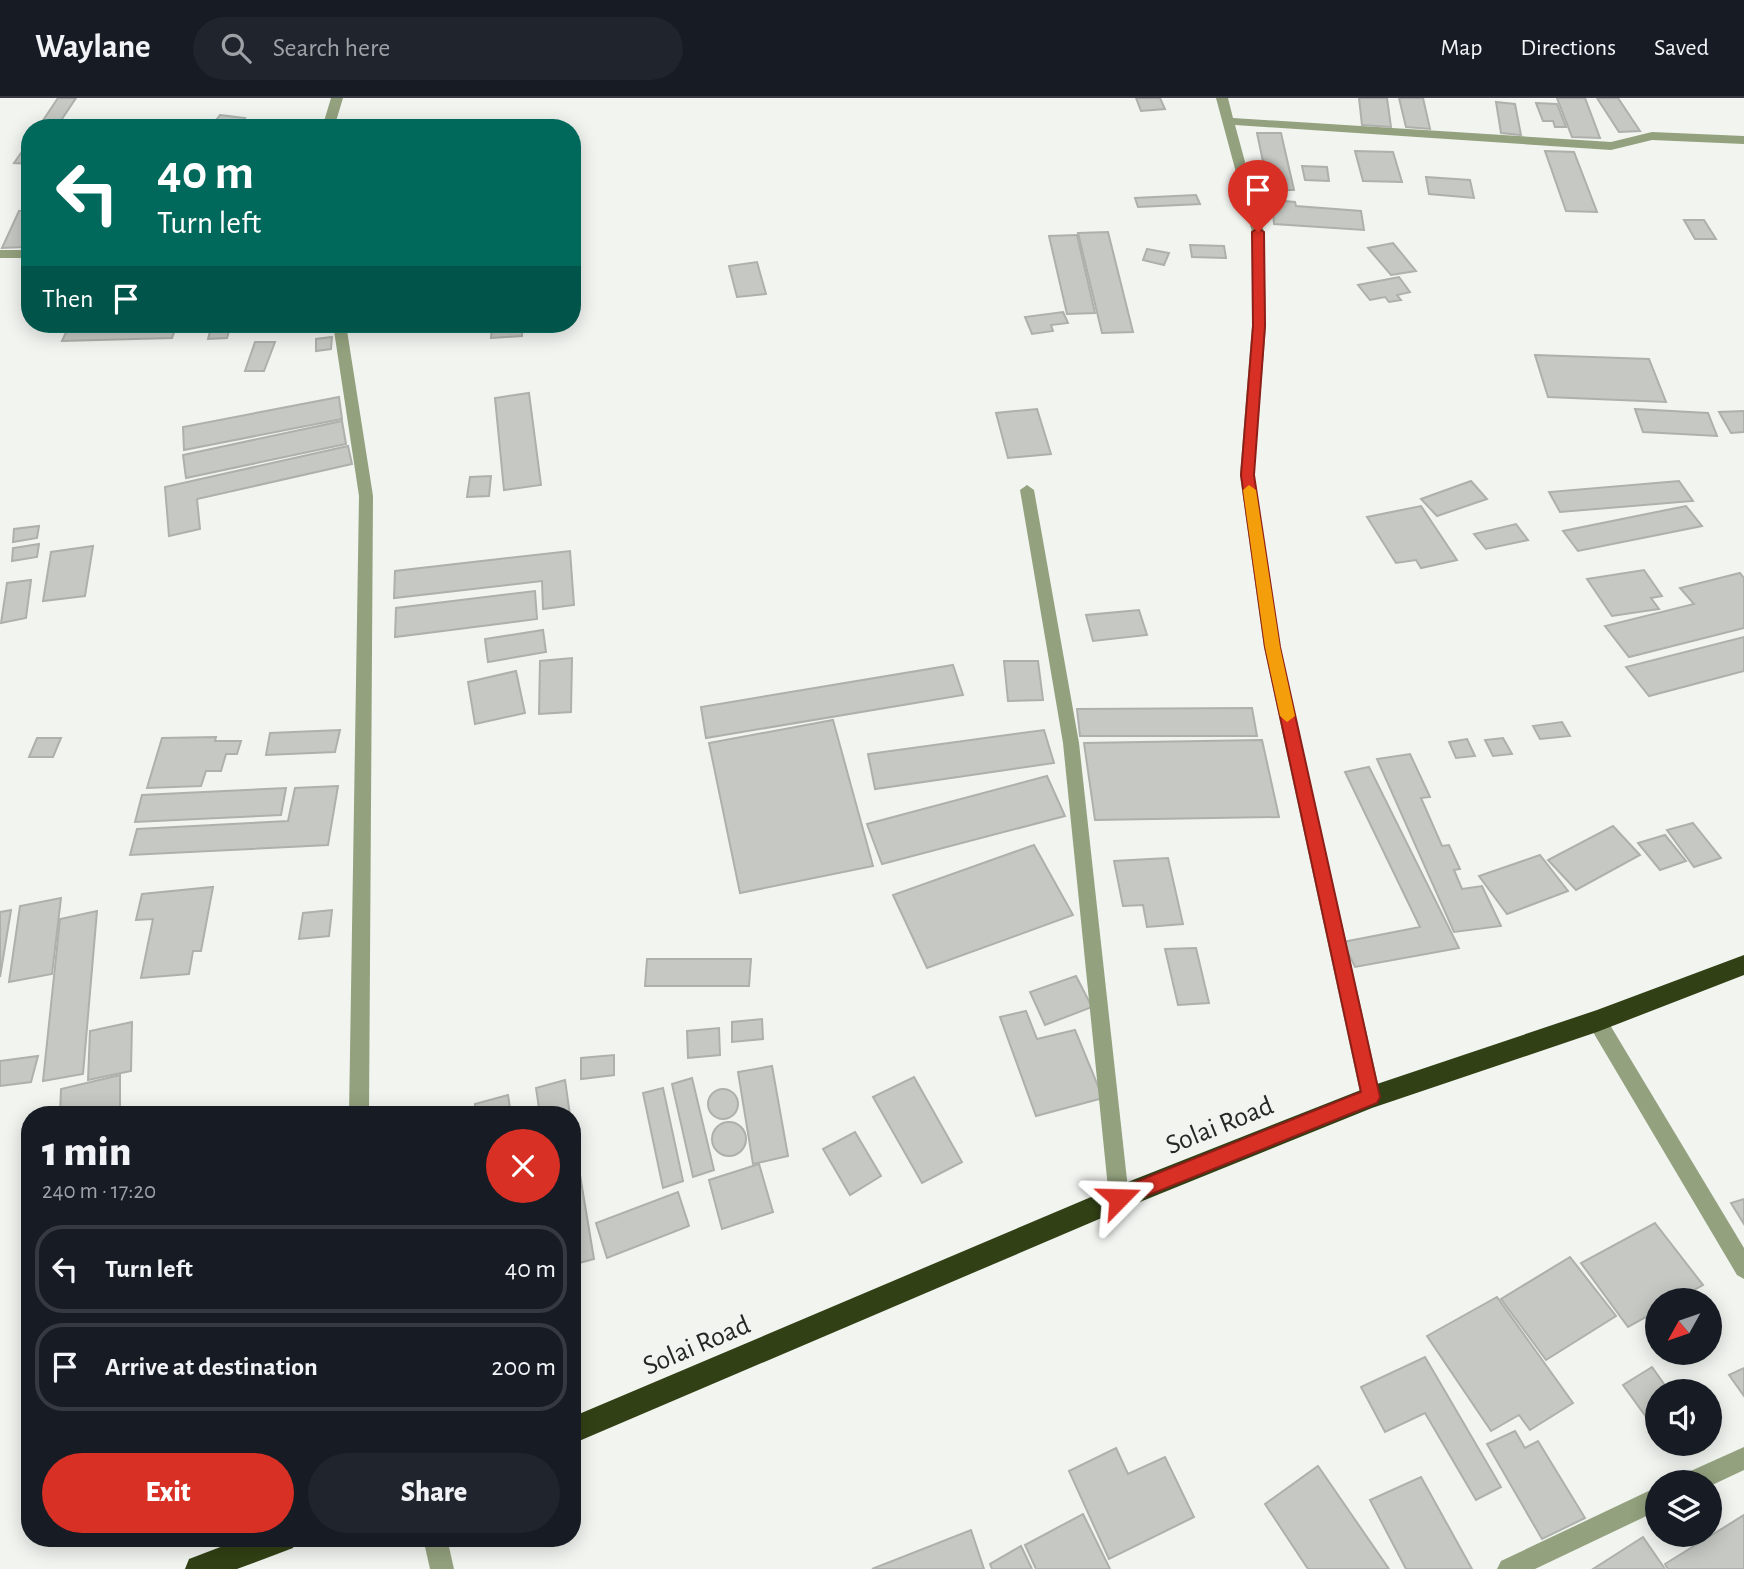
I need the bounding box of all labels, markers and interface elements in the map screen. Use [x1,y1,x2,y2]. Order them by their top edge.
search box [193,17,683,80]
icon: search [217,29,255,67]
text: Waylane [35,31,151,64]
text: Search here [273,35,390,61]
text: Map [1440,36,1482,60]
text: Directions [1520,36,1616,60]
text: Saved [1654,36,1709,60]
icon: left [42,147,133,238]
text: 40 m [157,149,254,198]
pin [1228,160,1288,232]
icon: arrive [1239,171,1277,209]
text: Turn left [157,207,261,239]
icon: arrive [107,280,145,318]
text: Then [42,286,93,312]
street label: Solai Road [1162,1092,1278,1160]
button: close [486,1129,560,1203]
text: 1 min [42,1131,131,1173]
position arrow [1082,1161,1156,1235]
text: 240 m · 17:20 [42,1180,156,1203]
icon: left [46,1250,84,1288]
text: Turn left [105,1256,193,1282]
text: 40 m [505,1256,556,1282]
north arrow [1645,1288,1722,1365]
map controls [1645,1288,1722,1547]
street label: Solai Road [639,1311,754,1381]
icon: arrive [46,1348,84,1386]
text: Arrive at destination [105,1354,318,1380]
text: 200 m [492,1354,556,1380]
button: sound [1645,1379,1722,1456]
button: Exit [42,1453,294,1533]
button: Share [308,1453,560,1533]
button: layers [1645,1470,1722,1547]

